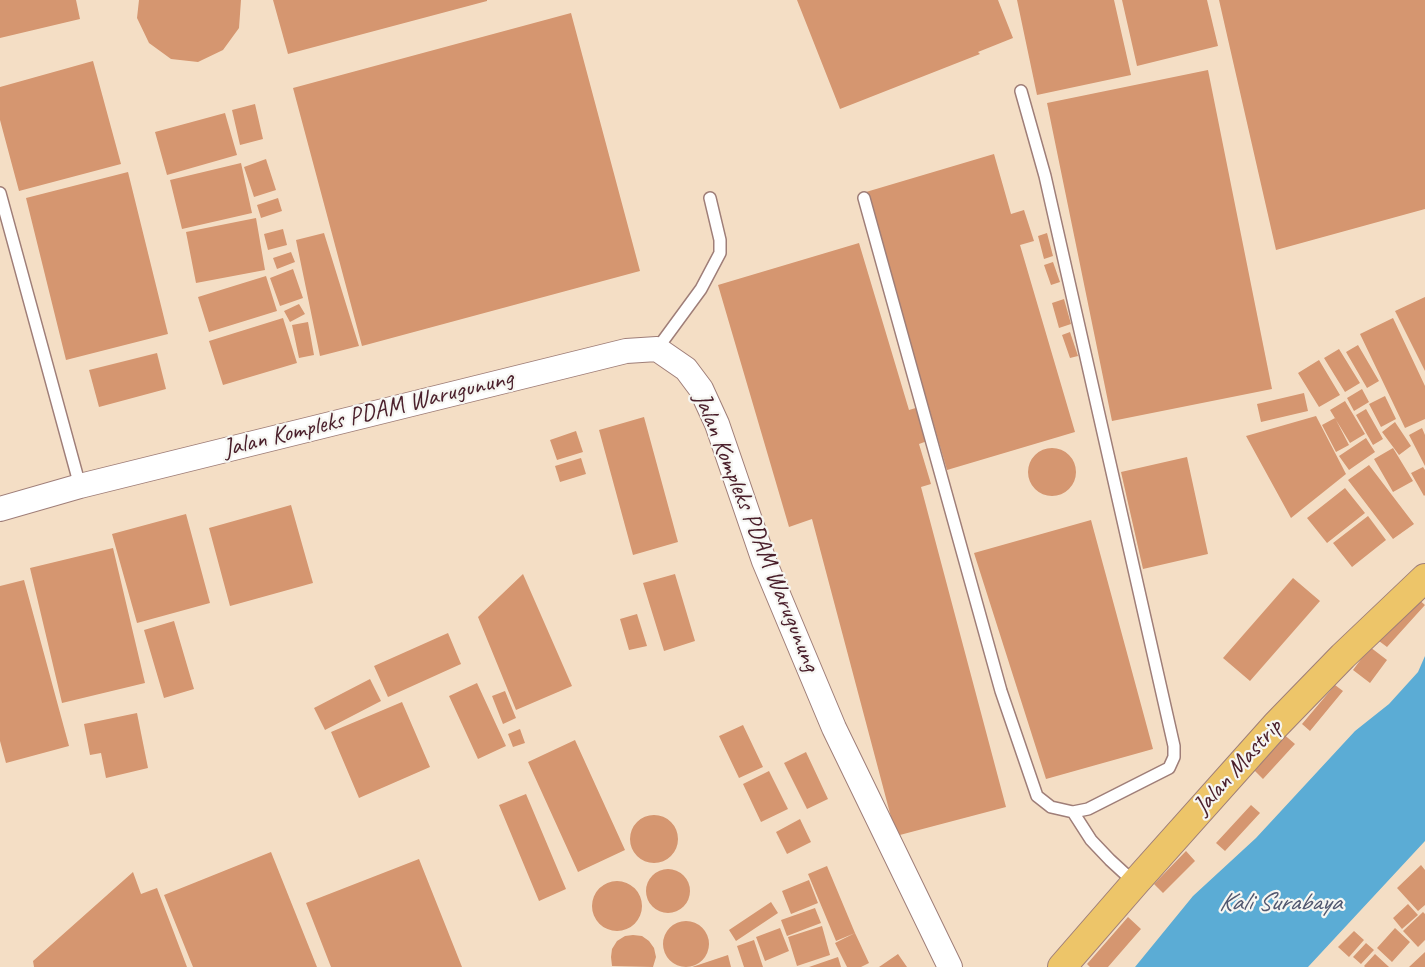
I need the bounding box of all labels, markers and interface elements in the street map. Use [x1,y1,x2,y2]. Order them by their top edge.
street label: Jalan Kompleks PDAM Warugunung [220,363,516,465]
street label: Jalan Kompleks PDAM Warugunung [686,388,826,676]
street label: Jalan Mastrip [1187,713,1289,821]
water label: Kali Surabaya [1219,887,1341,919]

